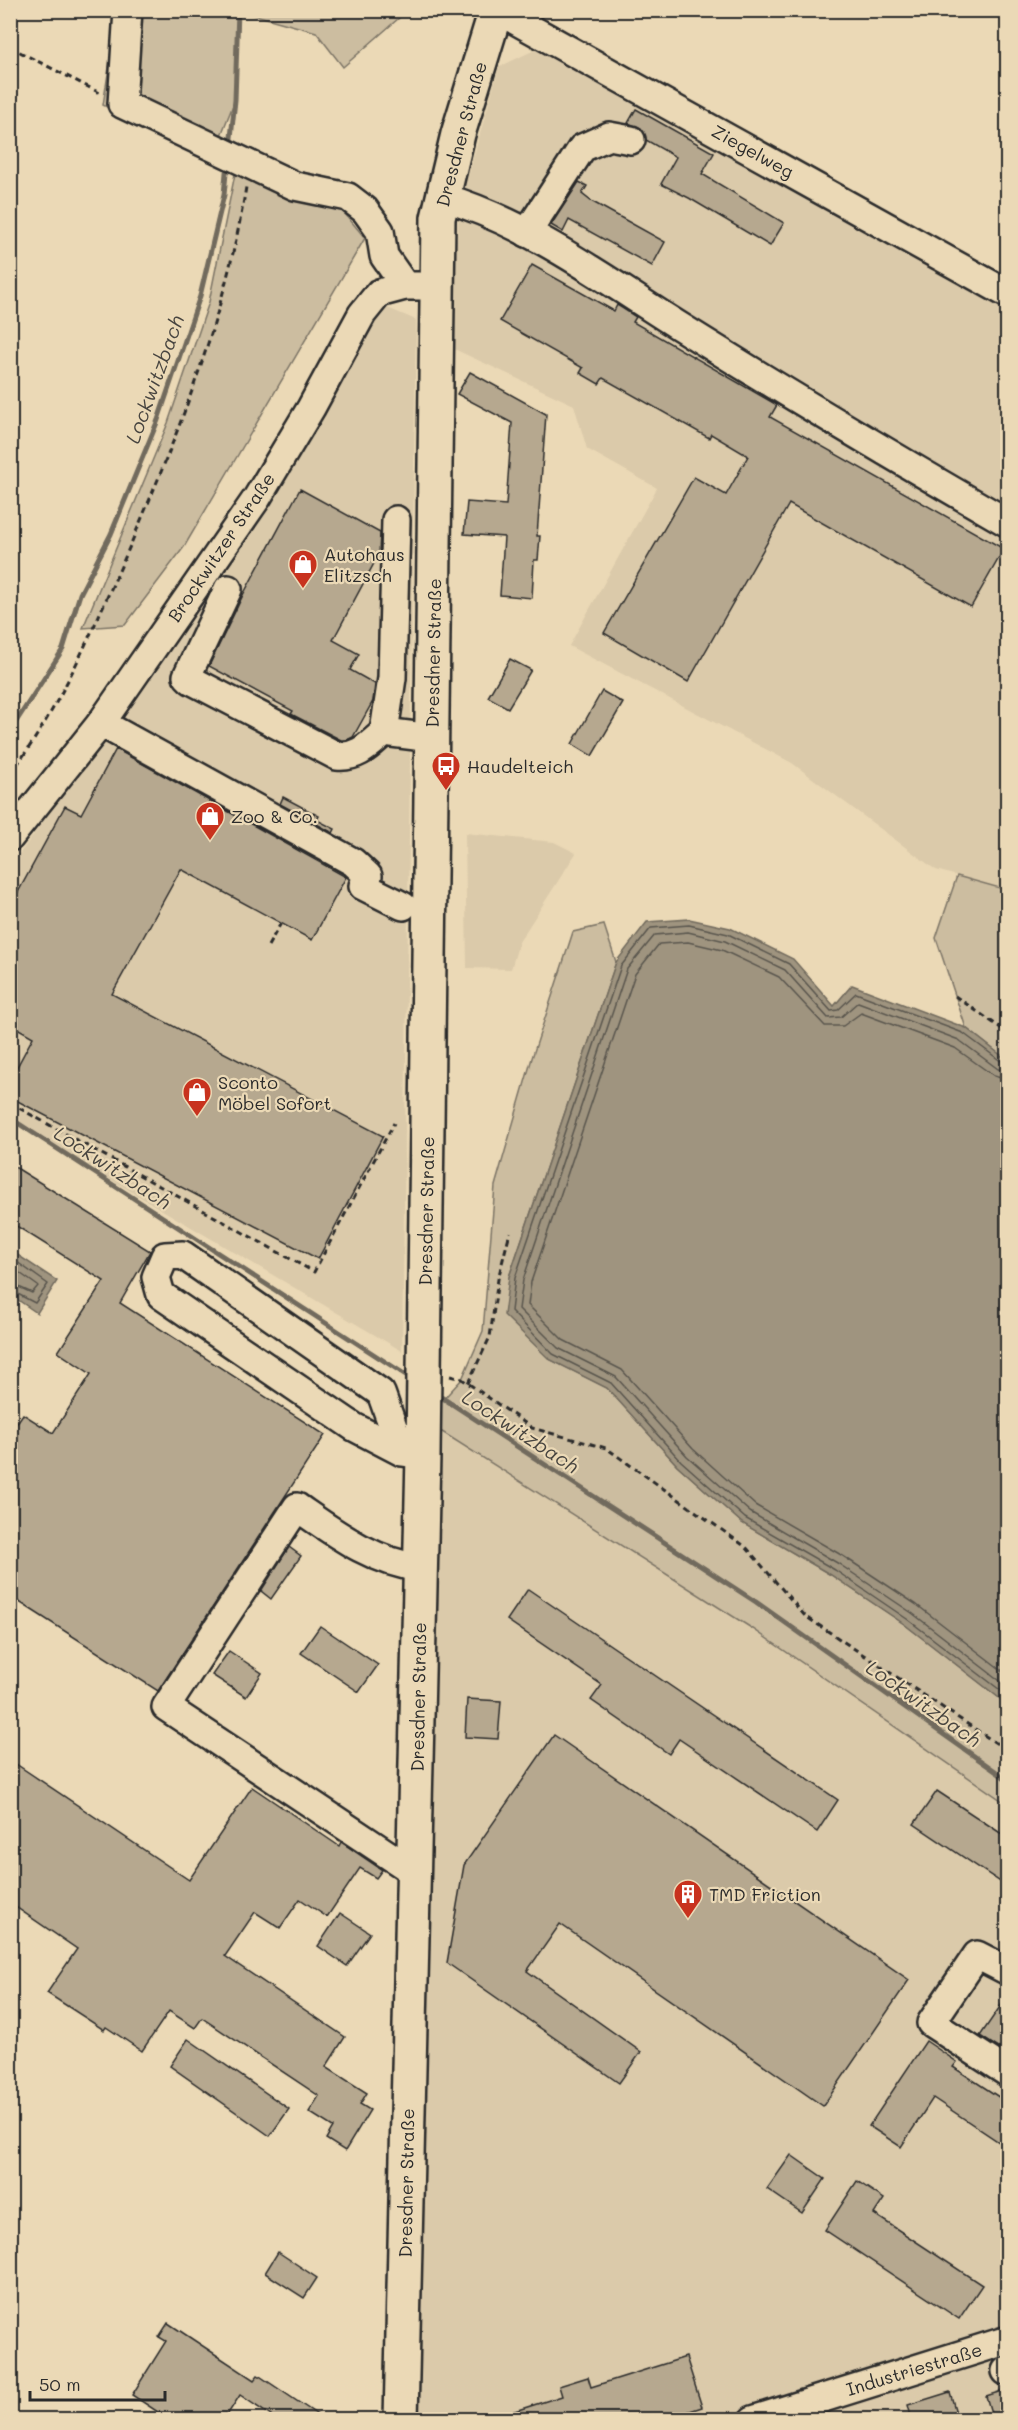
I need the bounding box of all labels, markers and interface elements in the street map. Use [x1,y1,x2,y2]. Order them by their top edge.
street label: Dresdner Straße [430,59,492,209]
street label: Ziegelweg [708,119,798,183]
water label: Lockwitzbach [119,311,189,447]
street label: Brockwitzer Straße [162,468,280,626]
place label: Autohaus Elitzsch [324,542,405,587]
shop icon: Autohaus Elitzsch [287,548,319,590]
street label: Dresdner Straße [420,578,446,728]
bus stop icon: Haudelteich [430,750,462,792]
place label: Haudelteich [467,754,573,778]
shop icon: Zoo & Co. [194,800,226,842]
place label: Zoo & Co. [231,804,318,828]
place label: Sconto Möbel Sofort [218,1070,331,1115]
shop icon: Sconto Möbel Sofort [181,1076,213,1118]
water label: Lockwitzbach [49,1119,177,1215]
street label: Dresdner Straße [413,1136,439,1286]
water label: Lockwitzbach [457,1383,585,1479]
street label: Dresdner Straße [405,1622,431,1772]
water label: Lockwitzbach [861,1654,987,1752]
building icon: TMD Friction [672,1878,704,1920]
place label: TMD Friction [709,1882,821,1906]
street label: Dresdner Straße [393,2108,419,2258]
street label: Industriestraße [843,2337,985,2401]
scale bar [30,2364,165,2402]
text: 50 m [39,2372,81,2396]

